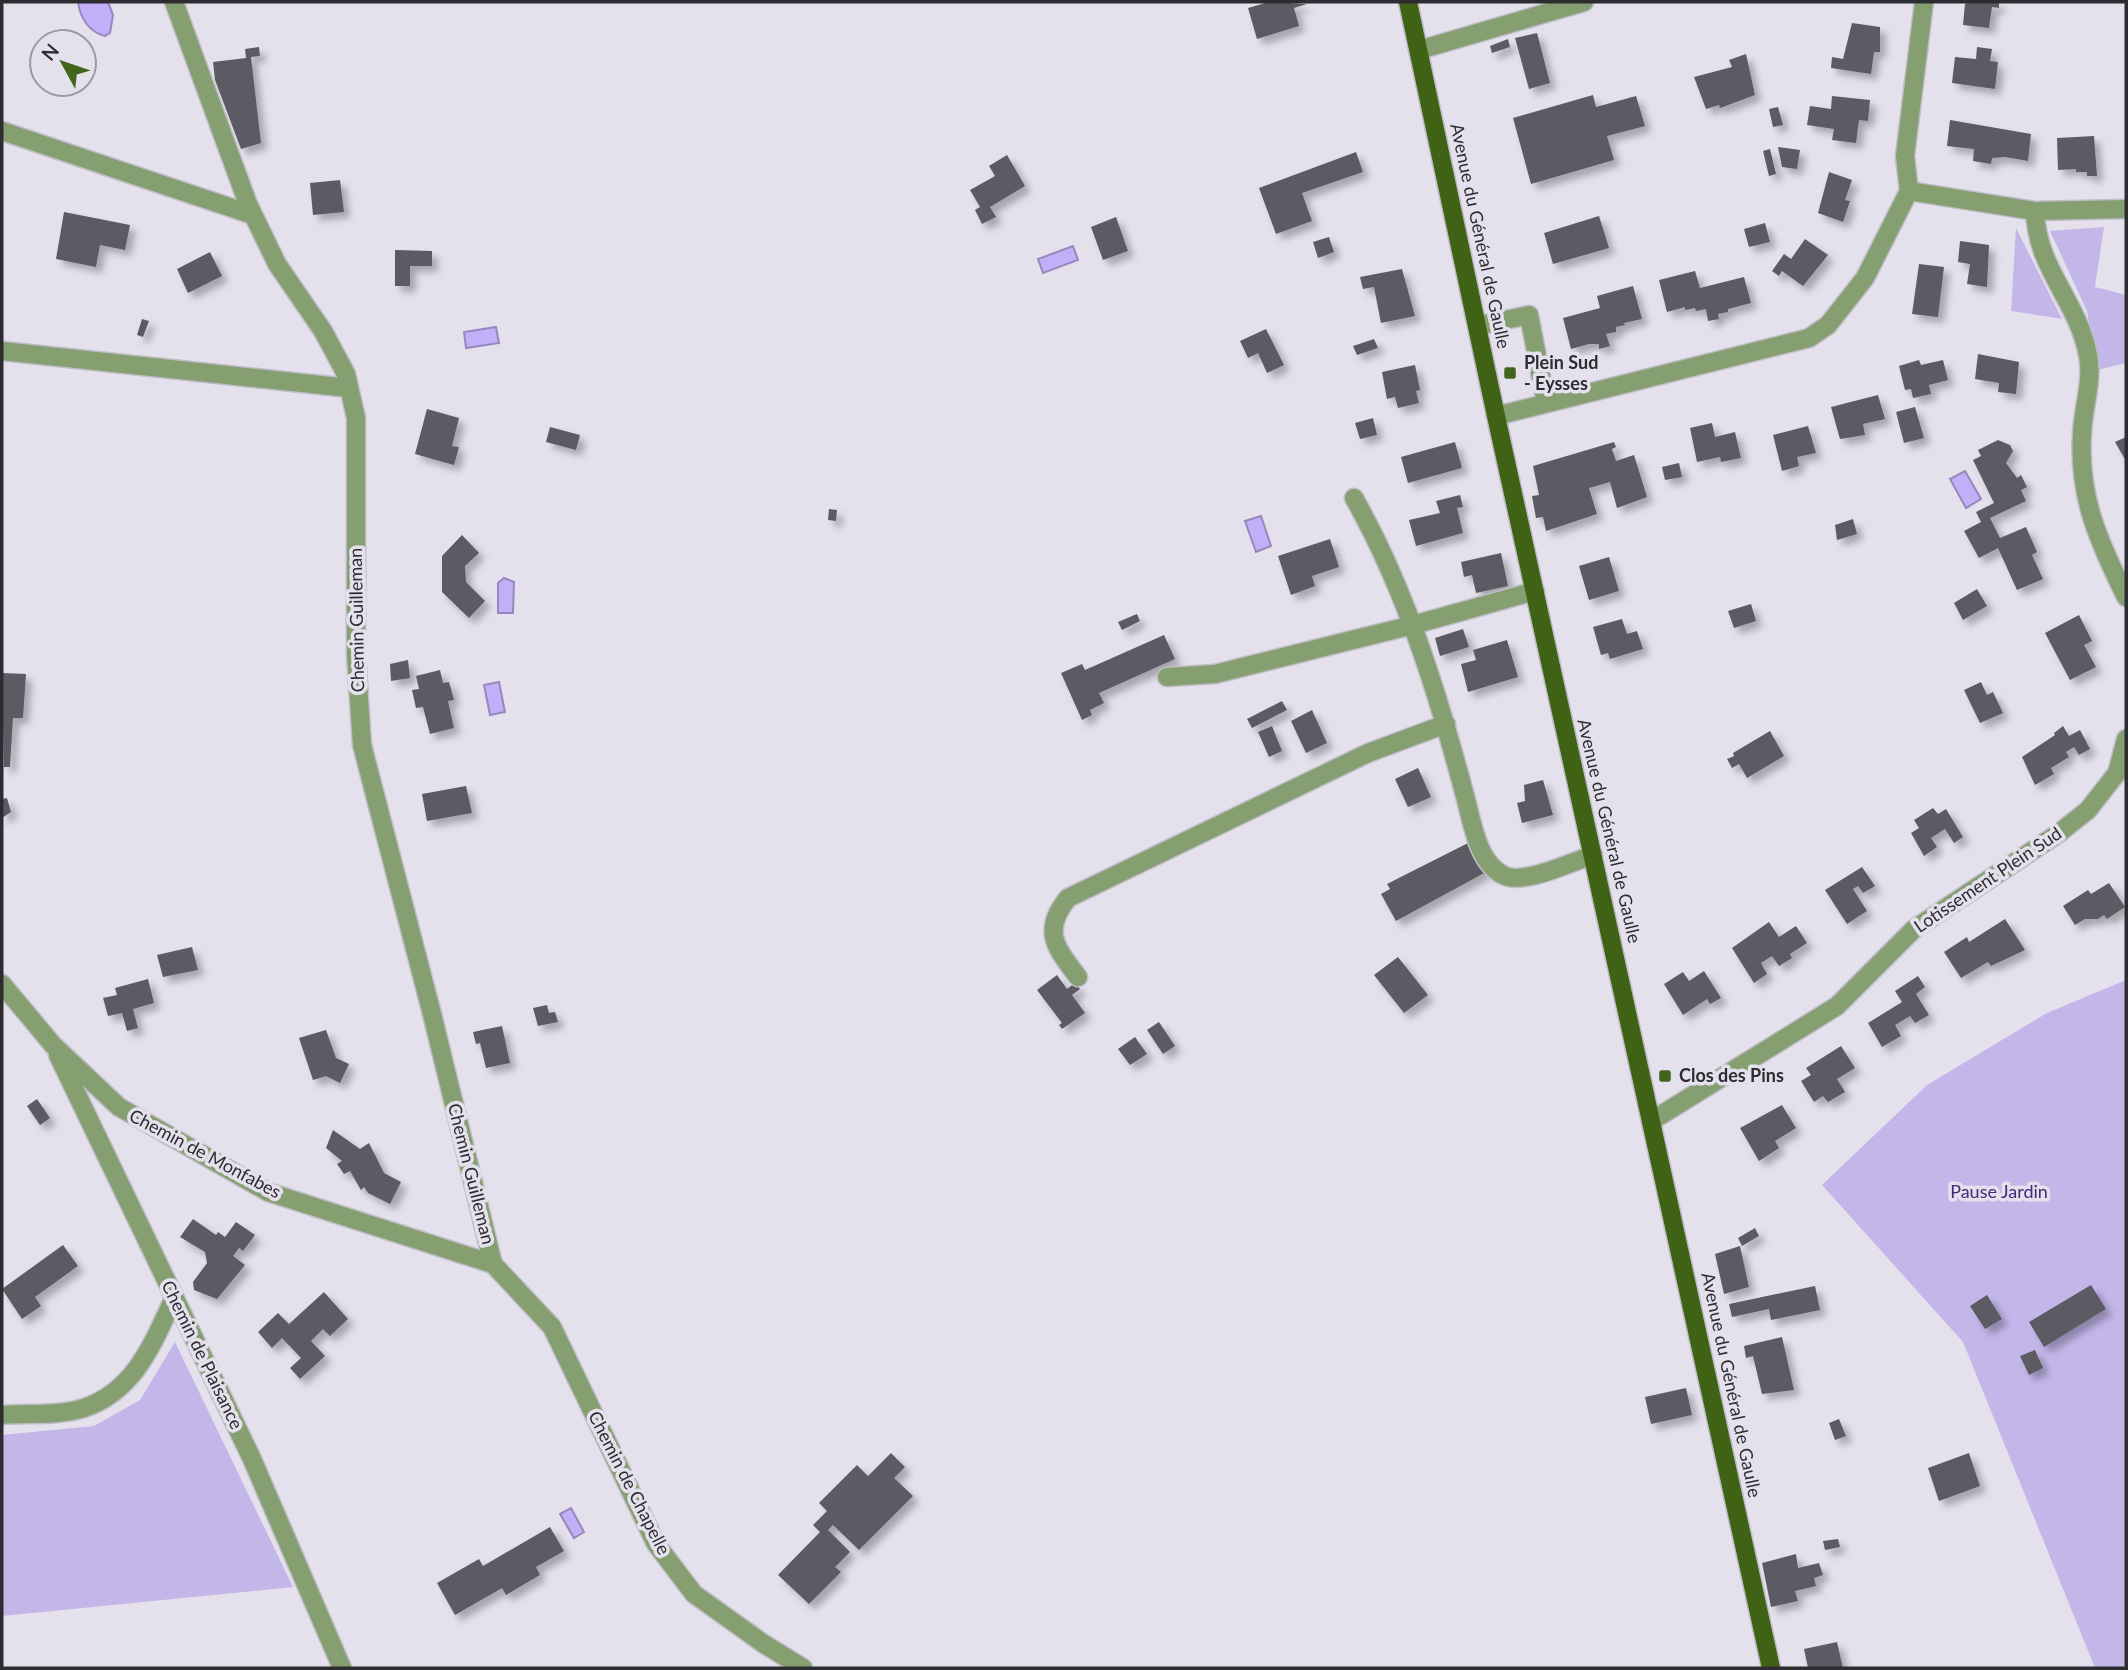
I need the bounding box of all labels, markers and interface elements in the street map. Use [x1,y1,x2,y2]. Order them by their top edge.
north arrow [28,28,98,98]
text: N [36,39,63,65]
street label: Avenue du Général de Gaulle [1446,121,1516,350]
place label: Plein Sud - Eysses [1524,351,1598,394]
marker: Plein Sud - Eysses [1502,365,1518,381]
street label: Chemin Guilleman [344,548,368,692]
street label: Avenue du Général de Gaulle [1573,716,1647,945]
street label: Lotissement Plein Sud [1909,822,2065,937]
place label: Clos des Pins [1679,1064,1784,1086]
marker: Clos des Pins [1657,1068,1673,1084]
street label: Chemin Guilleman [444,1101,500,1247]
street label: Chemin de Monfabes [126,1104,285,1203]
park label: Pause Jardin [1950,1180,2048,1202]
street label: Avenue du Général de Gaulle [1697,1270,1767,1499]
street label: Chemin de Plaisance [157,1277,248,1432]
street label: Chemin de Chapelle [584,1407,676,1558]

